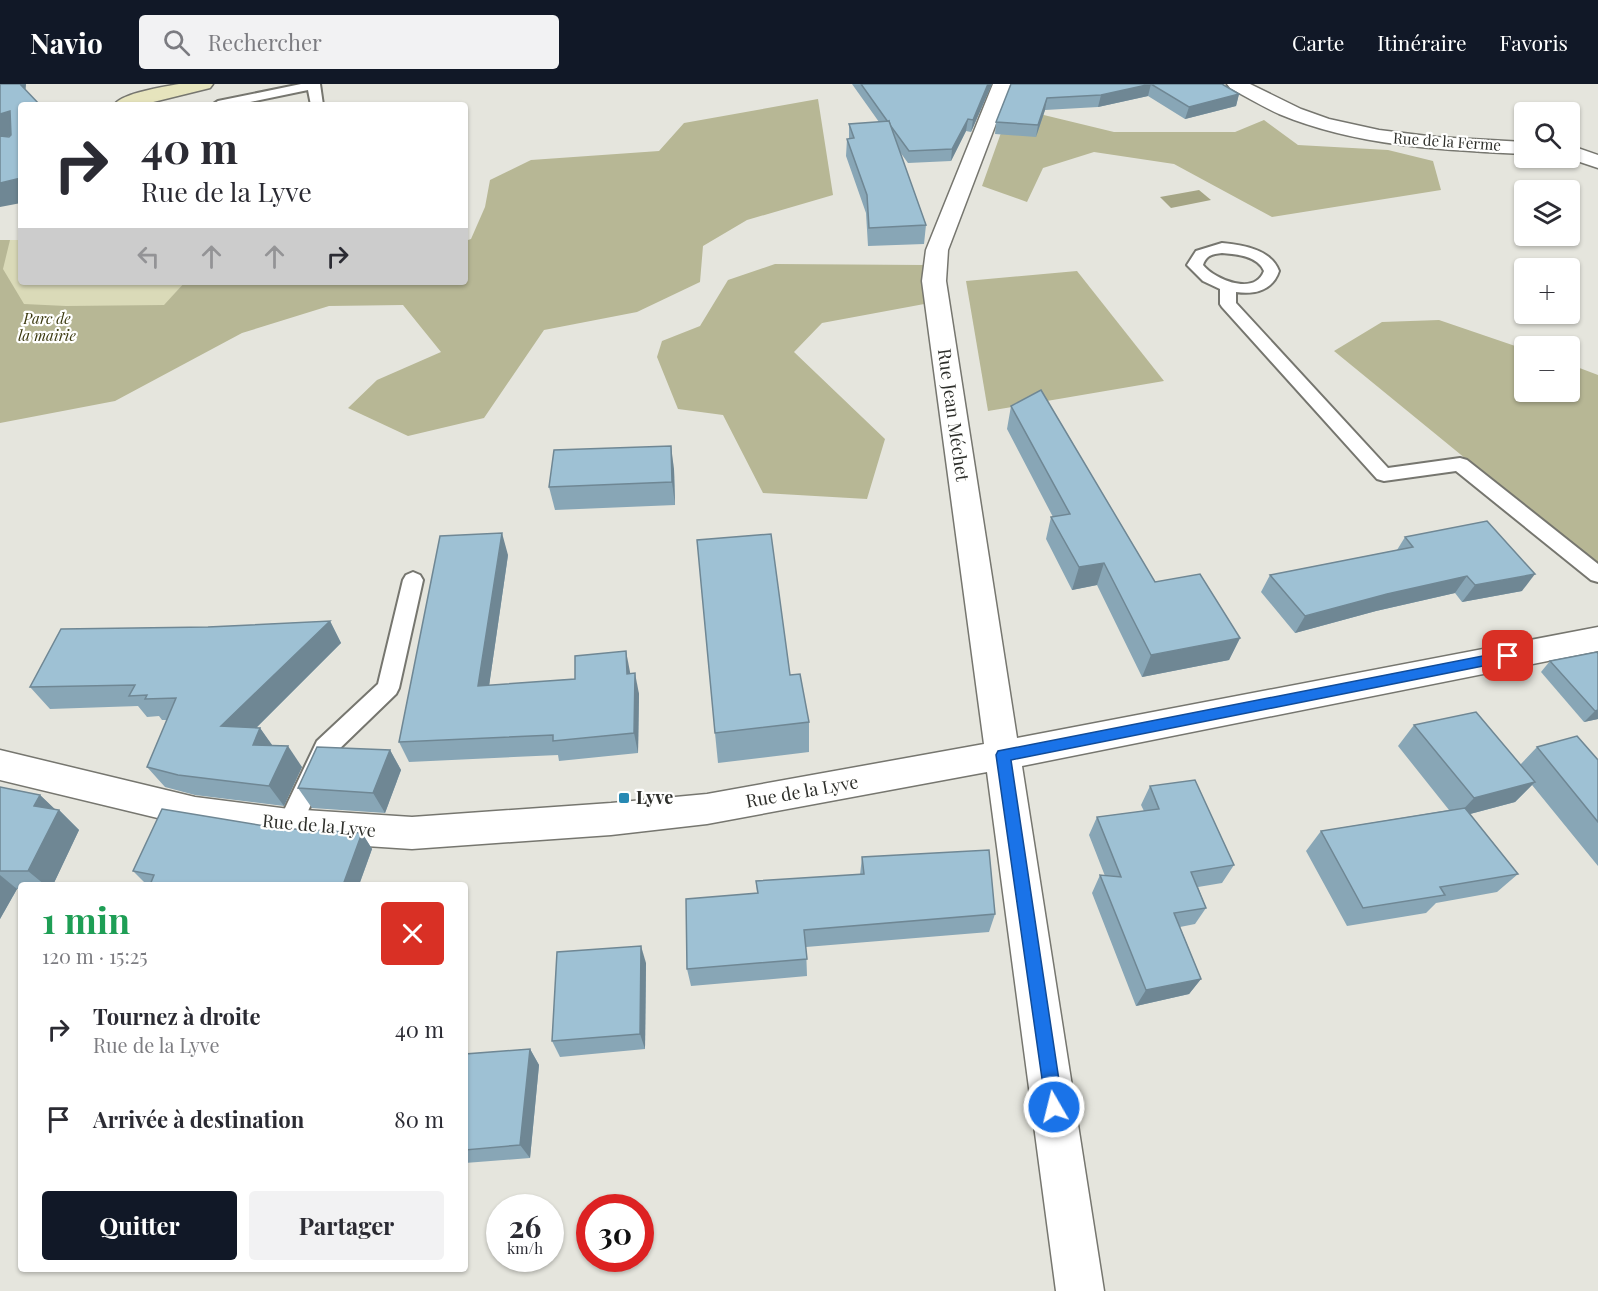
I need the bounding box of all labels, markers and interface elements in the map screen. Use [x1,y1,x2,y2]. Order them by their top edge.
search box [139,15,559,69]
text: Navio [30,24,103,61]
icon: search [160,26,193,59]
text: Rechercher [208,27,322,57]
text: Carte [1292,28,1344,56]
text: Itinéraire [1377,28,1467,56]
text: Favoris [1500,28,1568,56]
map controls [1514,102,1580,402]
button: search [1514,102,1580,168]
text: 40 m [141,119,238,175]
icon: right [42,126,120,204]
street label: Rue de la Ferme [1392,127,1502,155]
text: Rue de la Lyve [141,173,312,209]
button: layers [1514,180,1580,246]
icon: left [132,240,165,273]
icon: ahead [195,240,228,273]
icon: ahead [258,240,291,273]
icon: right [321,240,354,273]
button: + [1514,258,1580,324]
park label: Parc de la mairie [18,308,76,345]
button: − [1514,336,1580,402]
street label: Rue Jean Méchet [933,347,975,483]
pin [1482,630,1533,681]
icon: arrive [1491,639,1524,672]
street label: Rue de la Lyve [744,769,860,813]
place label: Lyve [636,785,673,809]
marker: Lyve [617,791,631,805]
street label: Rue de la Lyve [261,808,377,842]
text: 1 min [42,895,130,943]
button: close [381,902,444,965]
text: 120 m · 15:25 [42,942,148,969]
text: Tournez à droite [93,1001,261,1031]
icon: right [42,1013,75,1046]
text: 40 m [395,1014,444,1044]
text: Rue de la Lyve [93,1031,220,1058]
position arrow [1022,1075,1086,1139]
icon: arrive [42,1103,75,1136]
text: Arrivée à destination [93,1104,304,1134]
text: 80 m [394,1104,444,1134]
button: Quitter [42,1191,237,1260]
button: Partager [249,1191,444,1260]
speed limit sign: 30 [576,1194,654,1272]
text: 26 [509,1206,541,1246]
text: km/h [507,1238,543,1258]

